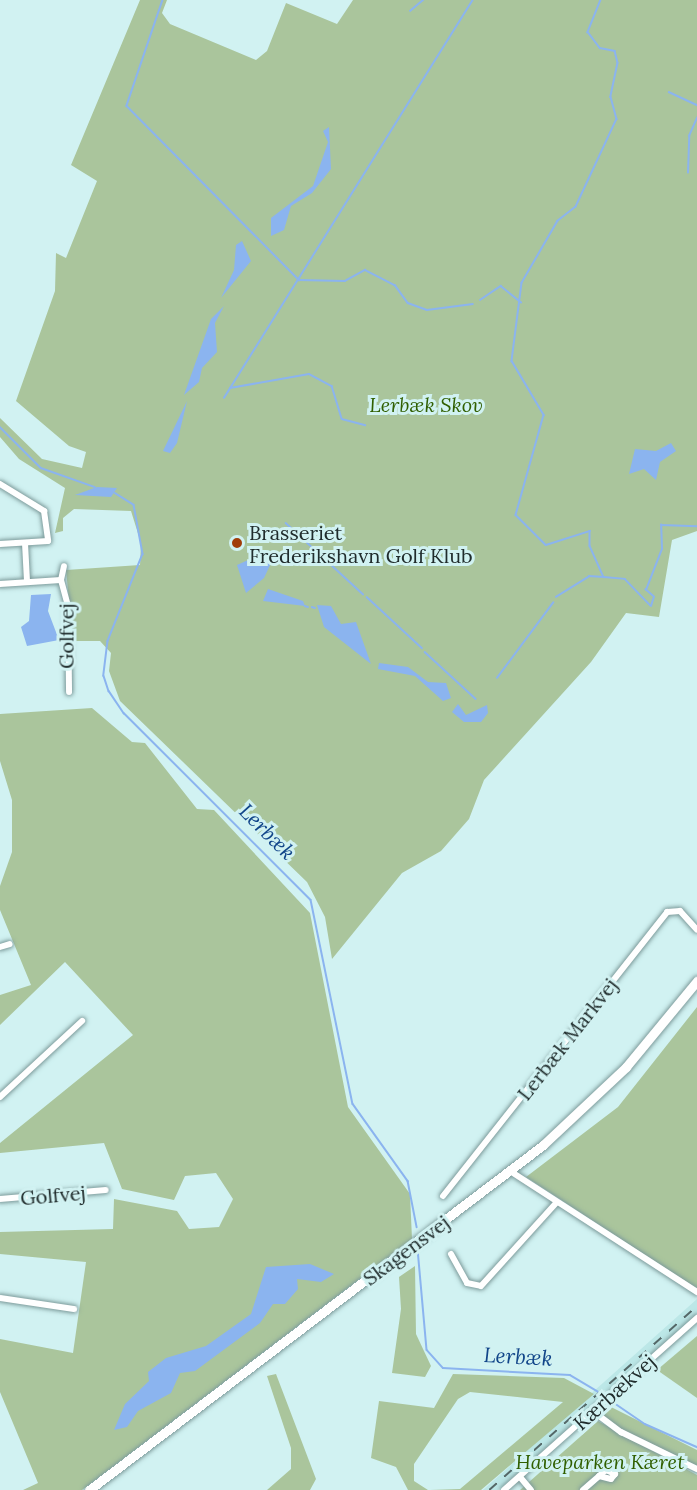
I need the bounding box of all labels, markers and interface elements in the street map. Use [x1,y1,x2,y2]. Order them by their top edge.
park label: Lerbæk Skov [369,392,483,416]
place label: Brasseriet Frederikshavn Golf Klub [249,520,473,567]
marker: Brasseriet Frederikshavn Golf Klub [230,536,244,550]
street label: Golfvej [54,603,78,669]
water label: Lerbæk [234,799,300,865]
street label: Lerbæk Markvej [512,973,622,1105]
street label: Golfvej [19,1180,87,1210]
street label: Skagensvej [358,1210,454,1290]
water label: Lerbæk [483,1343,553,1371]
street label: Kærbækvej [568,1349,660,1435]
park label: Haveparken Kæret [516,1449,684,1473]

